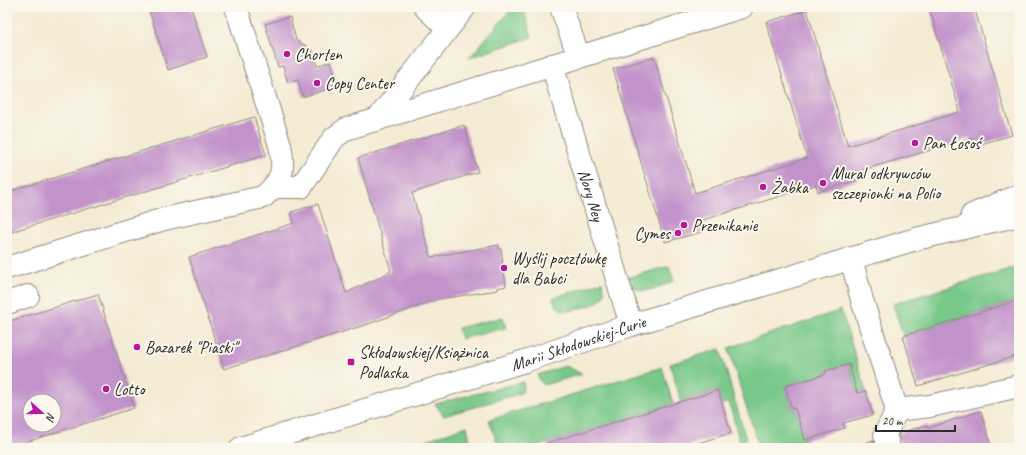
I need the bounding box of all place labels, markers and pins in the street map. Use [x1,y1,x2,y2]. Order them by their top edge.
place label: Chorten [295,44,343,65]
marker: Chorten [282,49,292,59]
place label: Copy Center [325,73,396,94]
marker: Copy Center [312,78,322,88]
place label: Pan Łosoś [923,133,983,154]
marker: Pan Łosoś [910,138,920,148]
place label: Mural odkrywców szczepionki na Polio [831,163,942,204]
place label: Żabka [771,177,809,198]
marker: Mural odkrywców szczepionki na Polio [818,178,828,188]
marker: Żabka [758,182,768,192]
place label: Przenikanie [692,215,759,236]
marker: Przenikanie [679,220,689,230]
place label: Cymes [634,223,672,244]
marker: Cymes [673,228,683,238]
place label: Wyślij pocztówkę dla Babci [512,248,607,289]
marker: Wyślij pocztówkę dla Babci [499,263,509,273]
place label: Bazarek "Piaski" [145,337,241,358]
marker: Bazarek "Piaski" [132,342,142,352]
place label: Skłodowskiej/Książnica Podlaska [359,342,489,383]
marker: Skłodowskiej/Książnica Podlaska [346,357,356,367]
place label: Lotto [114,379,146,400]
marker: Lotto [101,384,111,394]

